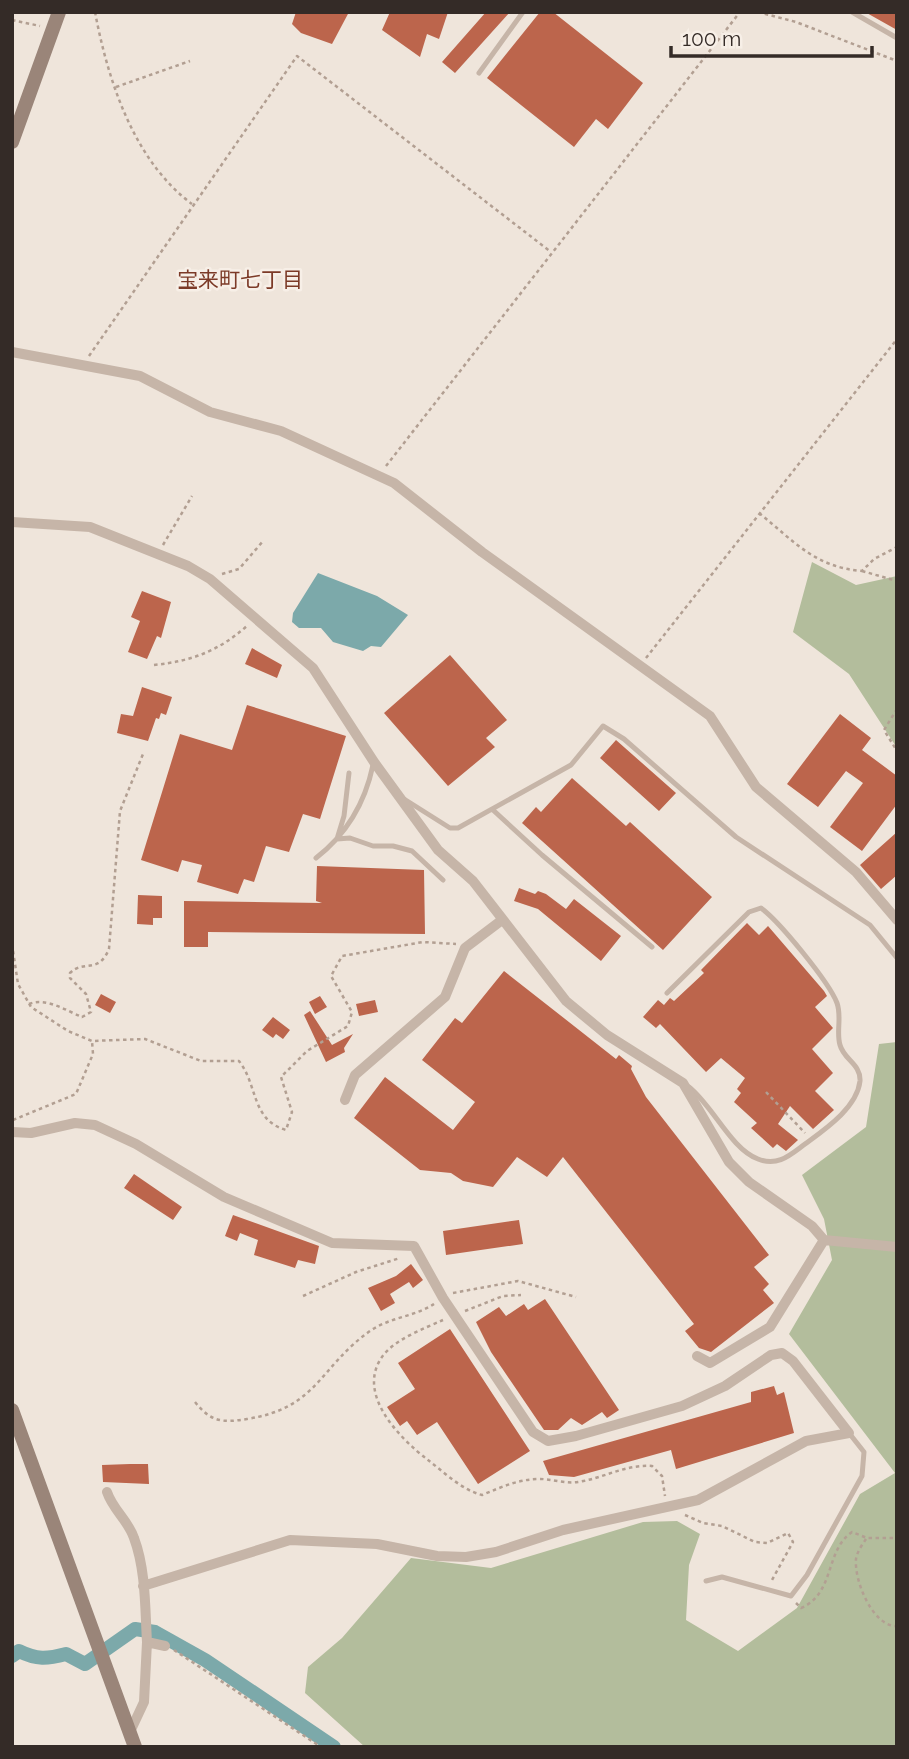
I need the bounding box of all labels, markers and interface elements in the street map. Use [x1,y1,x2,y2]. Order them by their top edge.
scale bar [671,14,872,58]
text: 100 m [682,26,741,51]
district label: 宝来町七丁目 [177,267,303,292]

